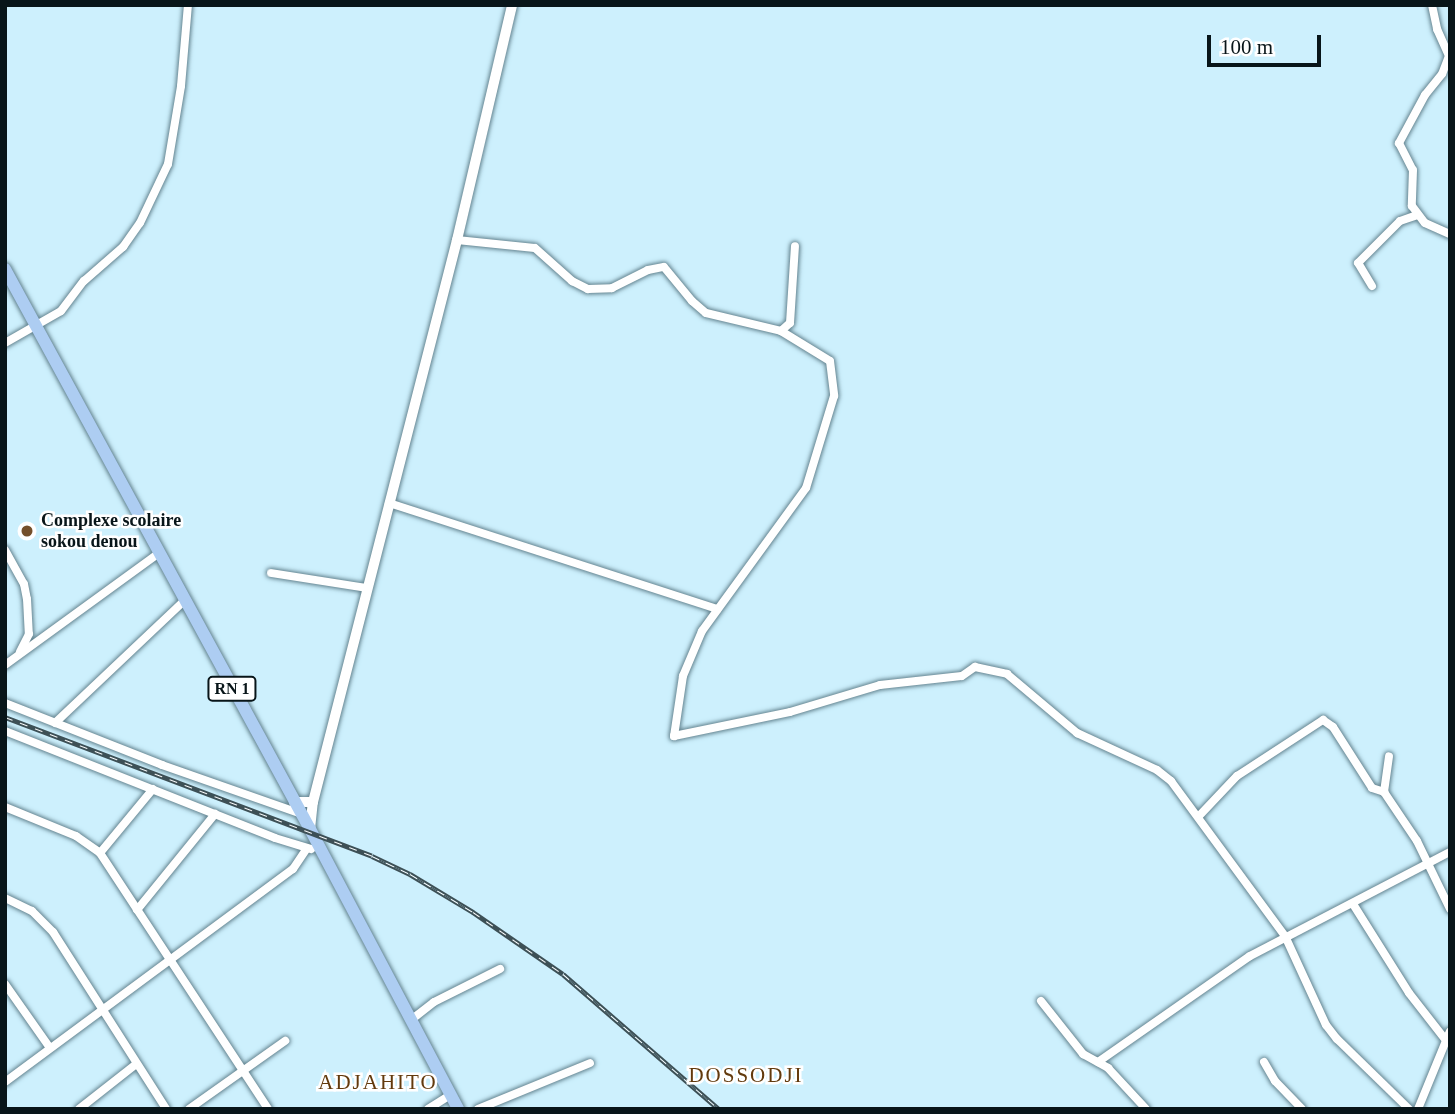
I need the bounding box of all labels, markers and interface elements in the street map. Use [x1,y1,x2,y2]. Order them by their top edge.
scale bar [1210,21,1324,65]
text: 100 m [1220,35,1273,59]
place label: Complexe scolaire sokou denou [41,510,181,552]
marker: Complexe scolaire sokou denou [19,523,35,539]
road number: RN 1 [206,676,258,702]
district label: DOSSODJI [689,1062,803,1088]
district label: ADJAHITO [319,1069,437,1095]

